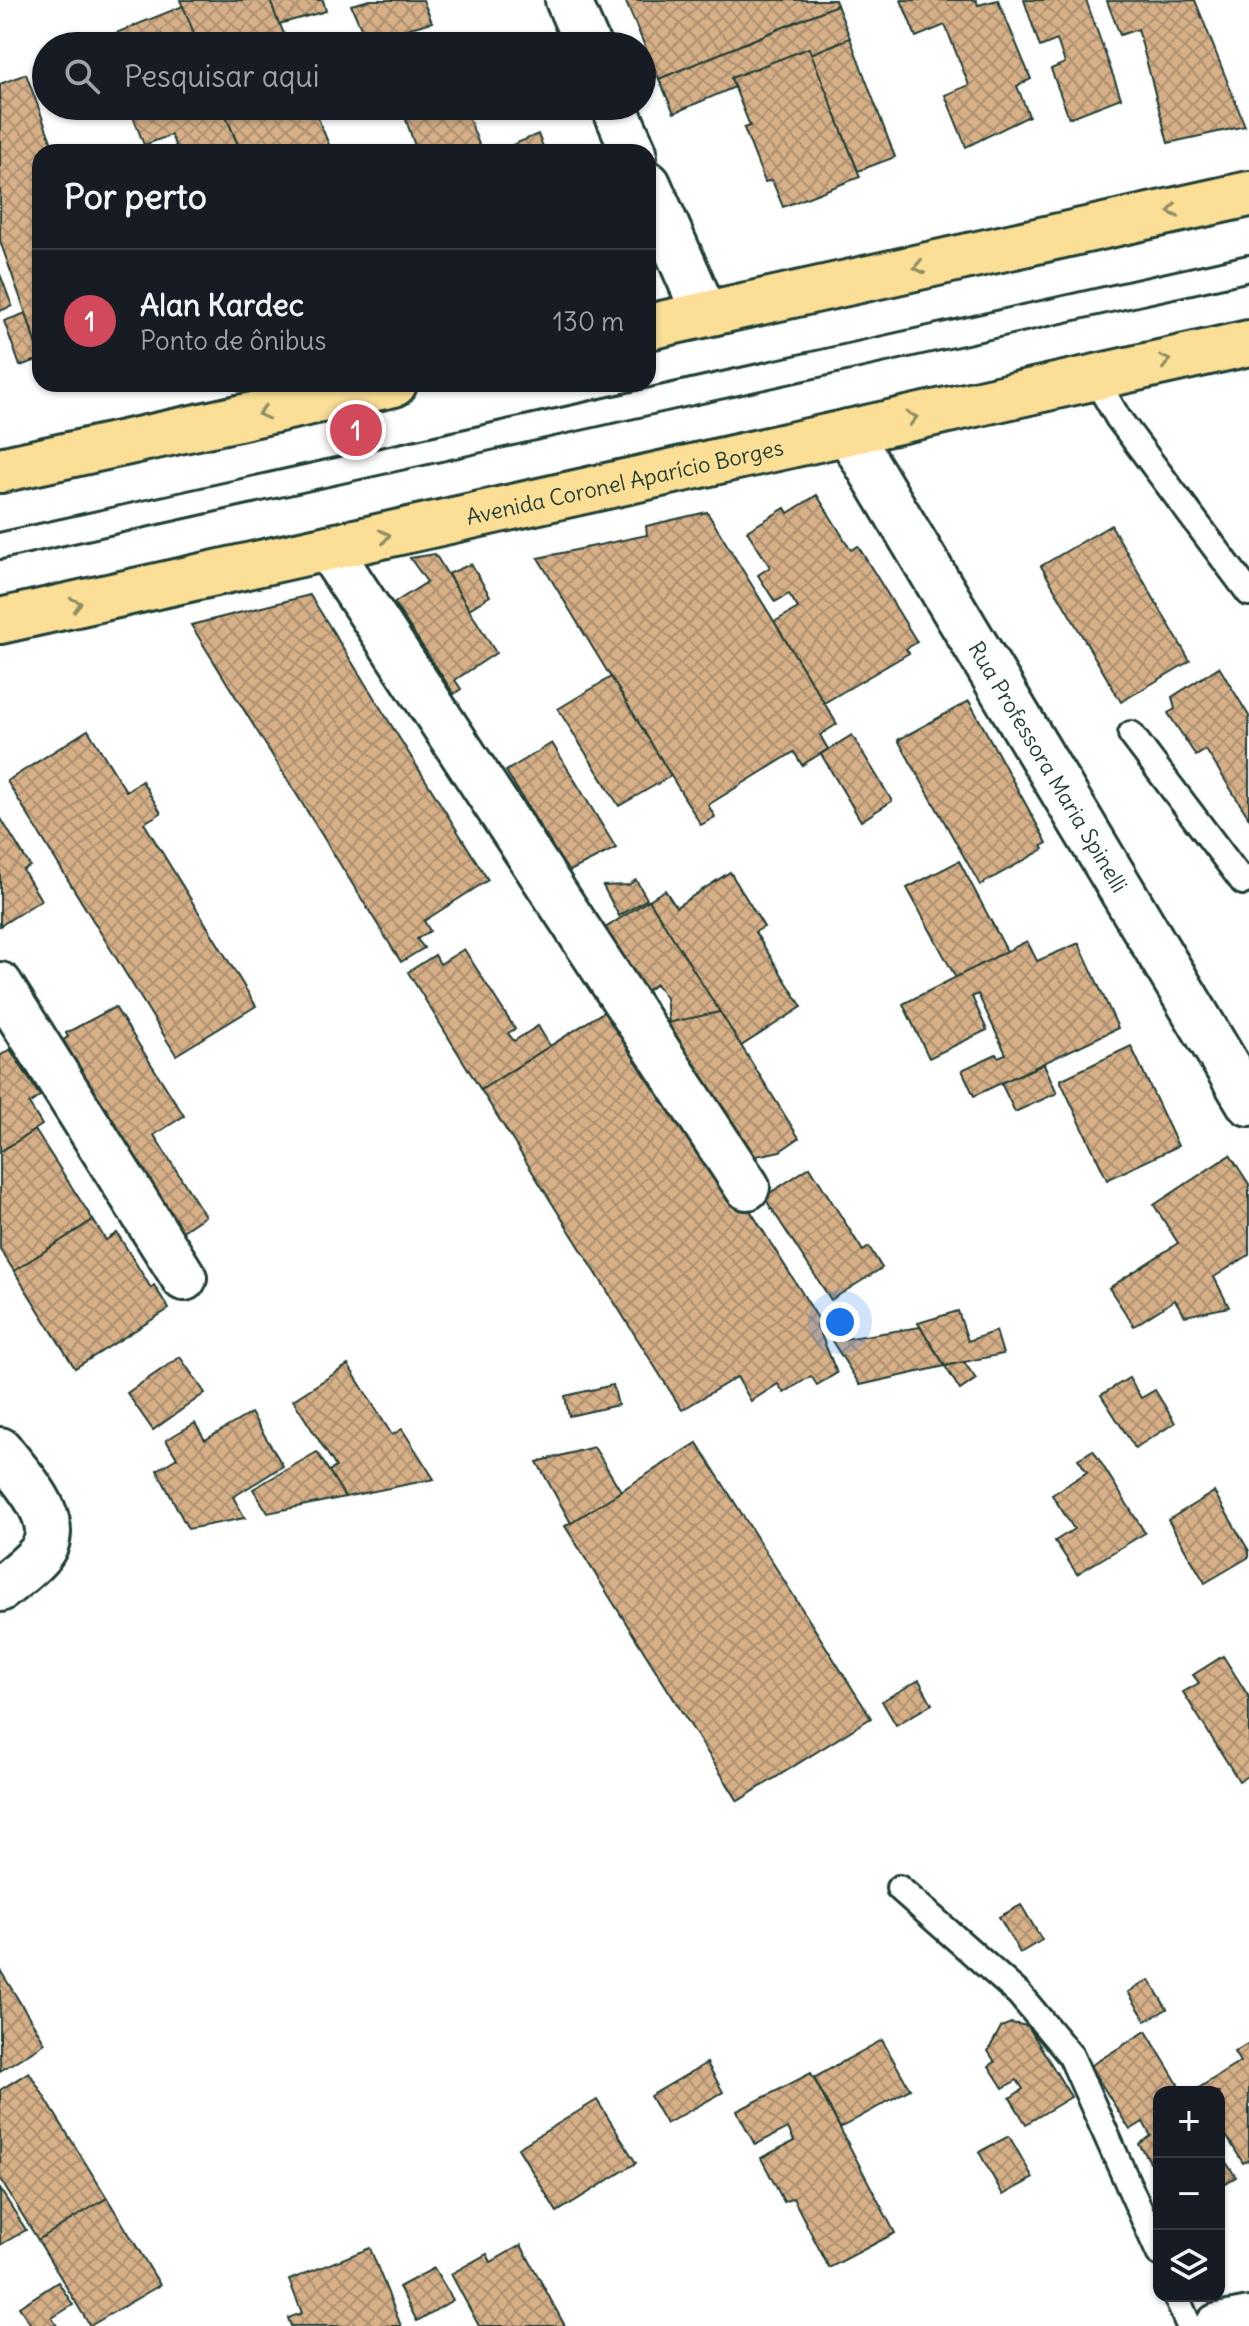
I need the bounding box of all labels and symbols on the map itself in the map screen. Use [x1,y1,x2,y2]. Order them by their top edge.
one-way arrow [1167,202,1180,219]
one-way arrow [913,258,926,275]
one-way arrow [1158,353,1172,370]
pin: 1 [330,400,382,460]
one-way arrow [257,404,270,421]
one-way arrow [904,410,918,427]
street label: Avenida Coronel Aparício Borges [463,433,786,531]
one-way arrow [377,528,391,545]
one-way arrow [69,596,82,613]
street label: Rua Professora Maria Spinelli [962,636,1134,897]
your location [820,1302,860,1342]

